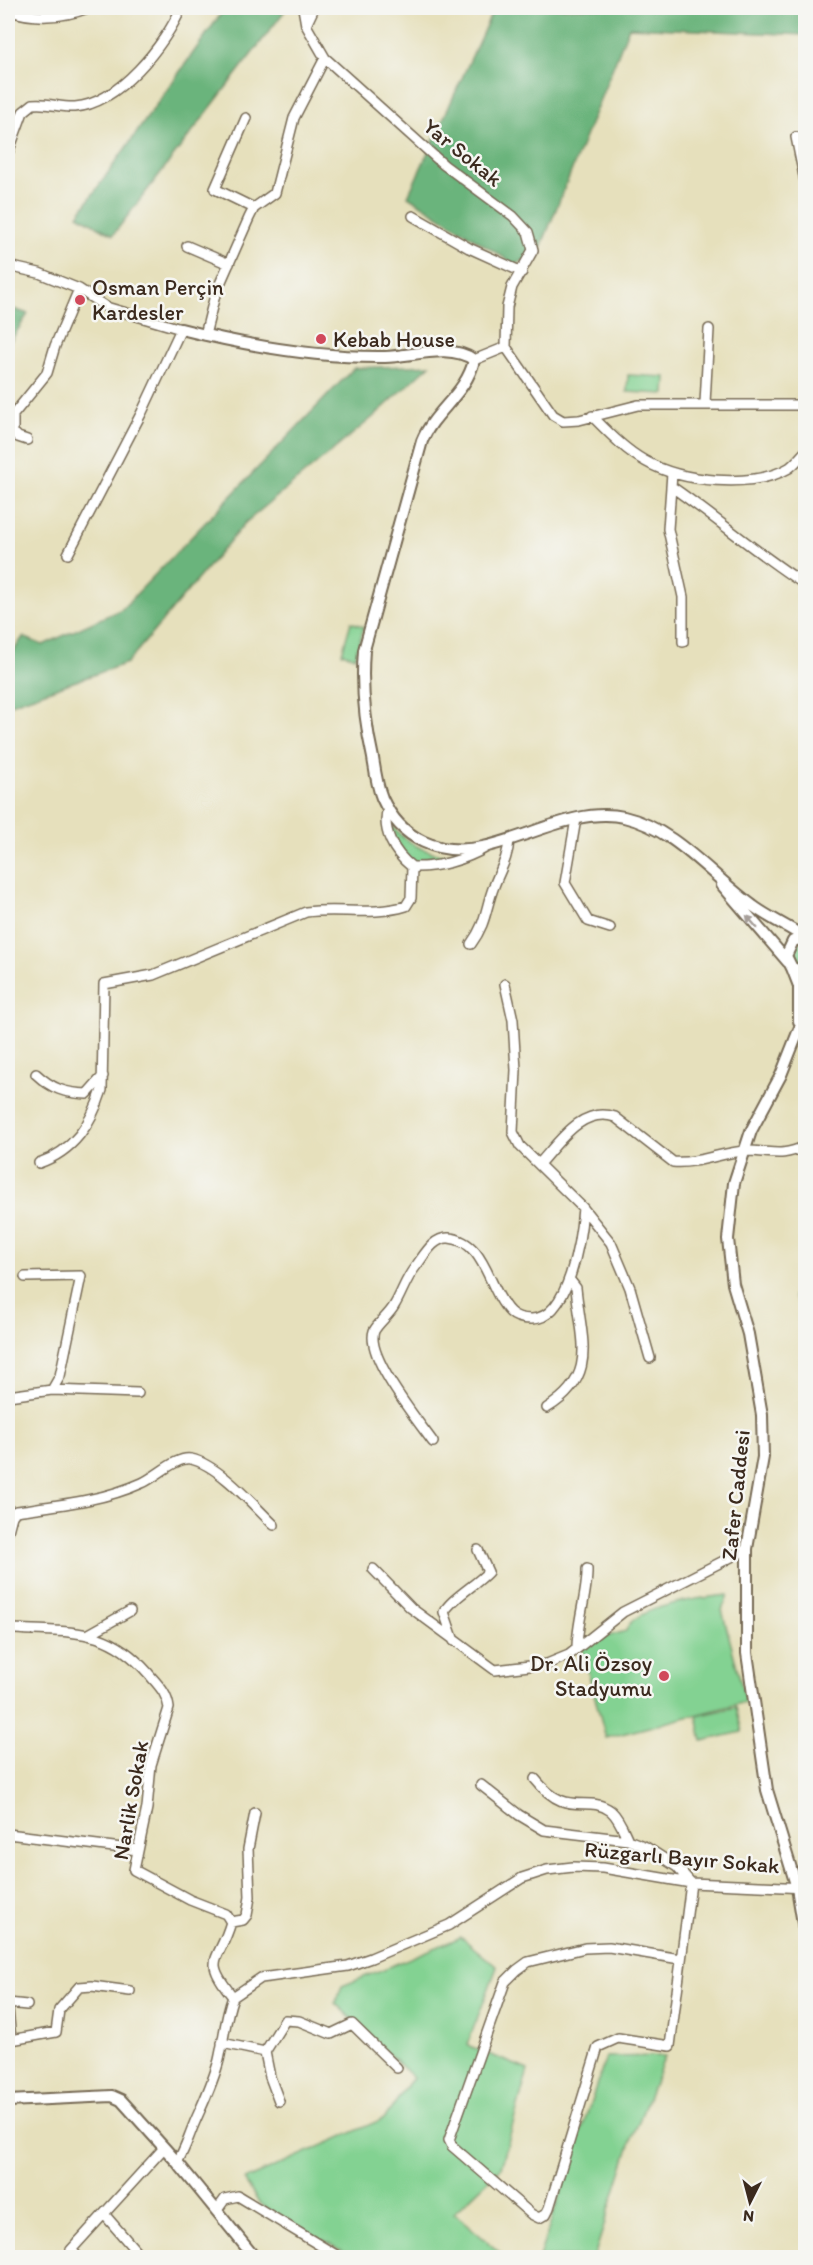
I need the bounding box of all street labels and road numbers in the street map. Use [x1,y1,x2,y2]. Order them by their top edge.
street label: Yar Sokak [418,112,508,193]
street label: Zafer Caddesi [715,1428,756,1562]
street label: Narlik Sokak [107,1738,154,1862]
street label: Rüzgarlı Bayır Sokak [583,1836,781,1880]

